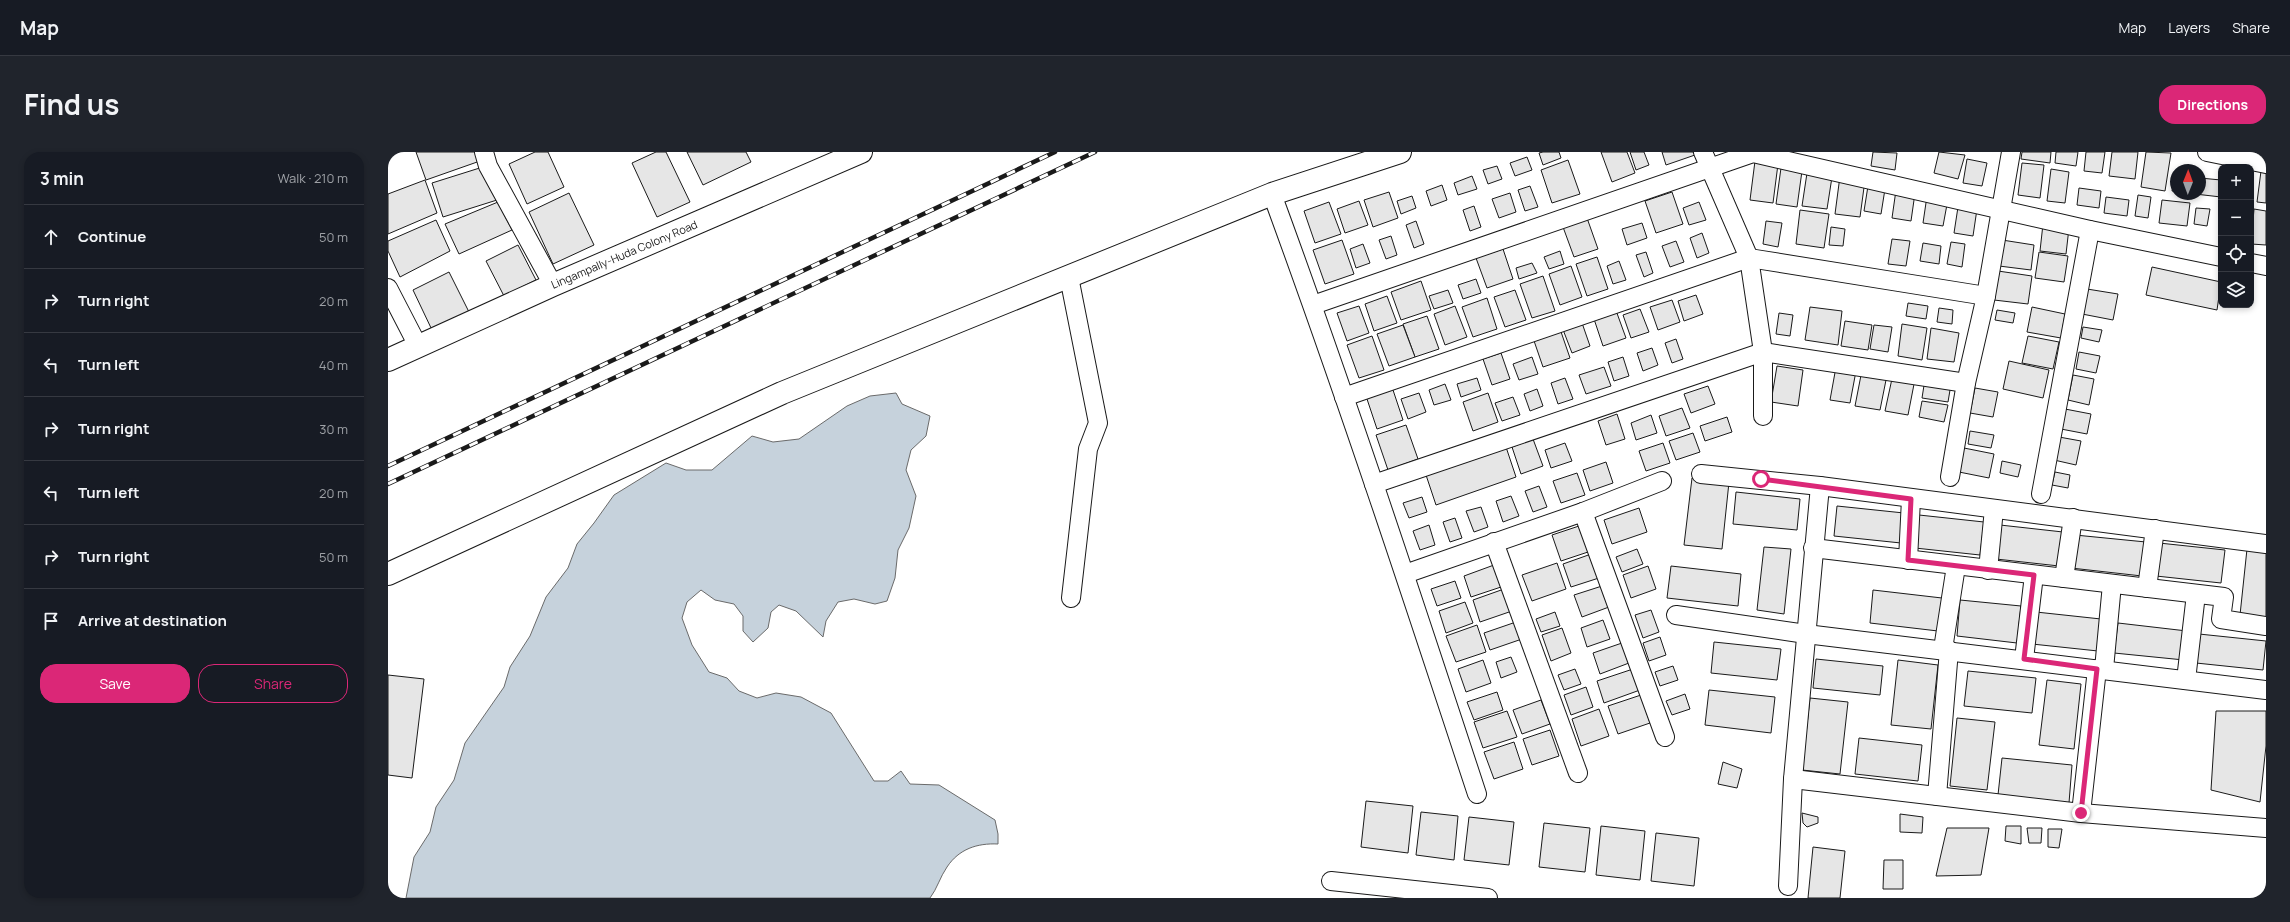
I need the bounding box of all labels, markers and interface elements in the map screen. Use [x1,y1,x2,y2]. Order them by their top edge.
text: Map [20,15,59,41]
text: Map [2118,18,2146,37]
text: Layers [2168,18,2210,37]
text: Share [2232,18,2270,37]
text: Find us [24,85,119,123]
button: Directions [2159,85,2266,124]
north arrow [2170,164,2206,200]
map controls [2218,164,2254,308]
button: + [2218,164,2254,200]
text: 3 min [40,167,84,190]
text: Walk · 210 m [278,169,348,187]
button: − [2218,200,2254,236]
street label: Lingampally-Huda Colony Road [549,216,699,292]
icon: ahead [40,226,62,248]
text: Continue [78,226,146,247]
text: 50 m [319,228,348,246]
button: locate [2218,236,2254,272]
button: layers [2218,272,2254,308]
icon: right [40,290,62,312]
text: Turn right [78,290,149,311]
text: 20 m [319,292,348,310]
icon: left [40,354,62,376]
text: Turn left [78,354,140,375]
text: 40 m [319,356,348,374]
icon: right [40,418,62,440]
text: Turn right [78,418,149,439]
text: 30 m [319,420,348,438]
route start [1752,470,1770,488]
icon: left [40,482,62,504]
text: Turn left [78,482,140,503]
text: 20 m [319,484,348,502]
icon: right [40,546,62,568]
text: Turn right [78,546,149,567]
text: 50 m [319,548,348,566]
icon: arrive [40,610,62,632]
text: Arrive at destination [78,610,227,631]
button: Save [40,664,190,703]
button: Share [198,664,348,703]
route end [2072,804,2090,822]

